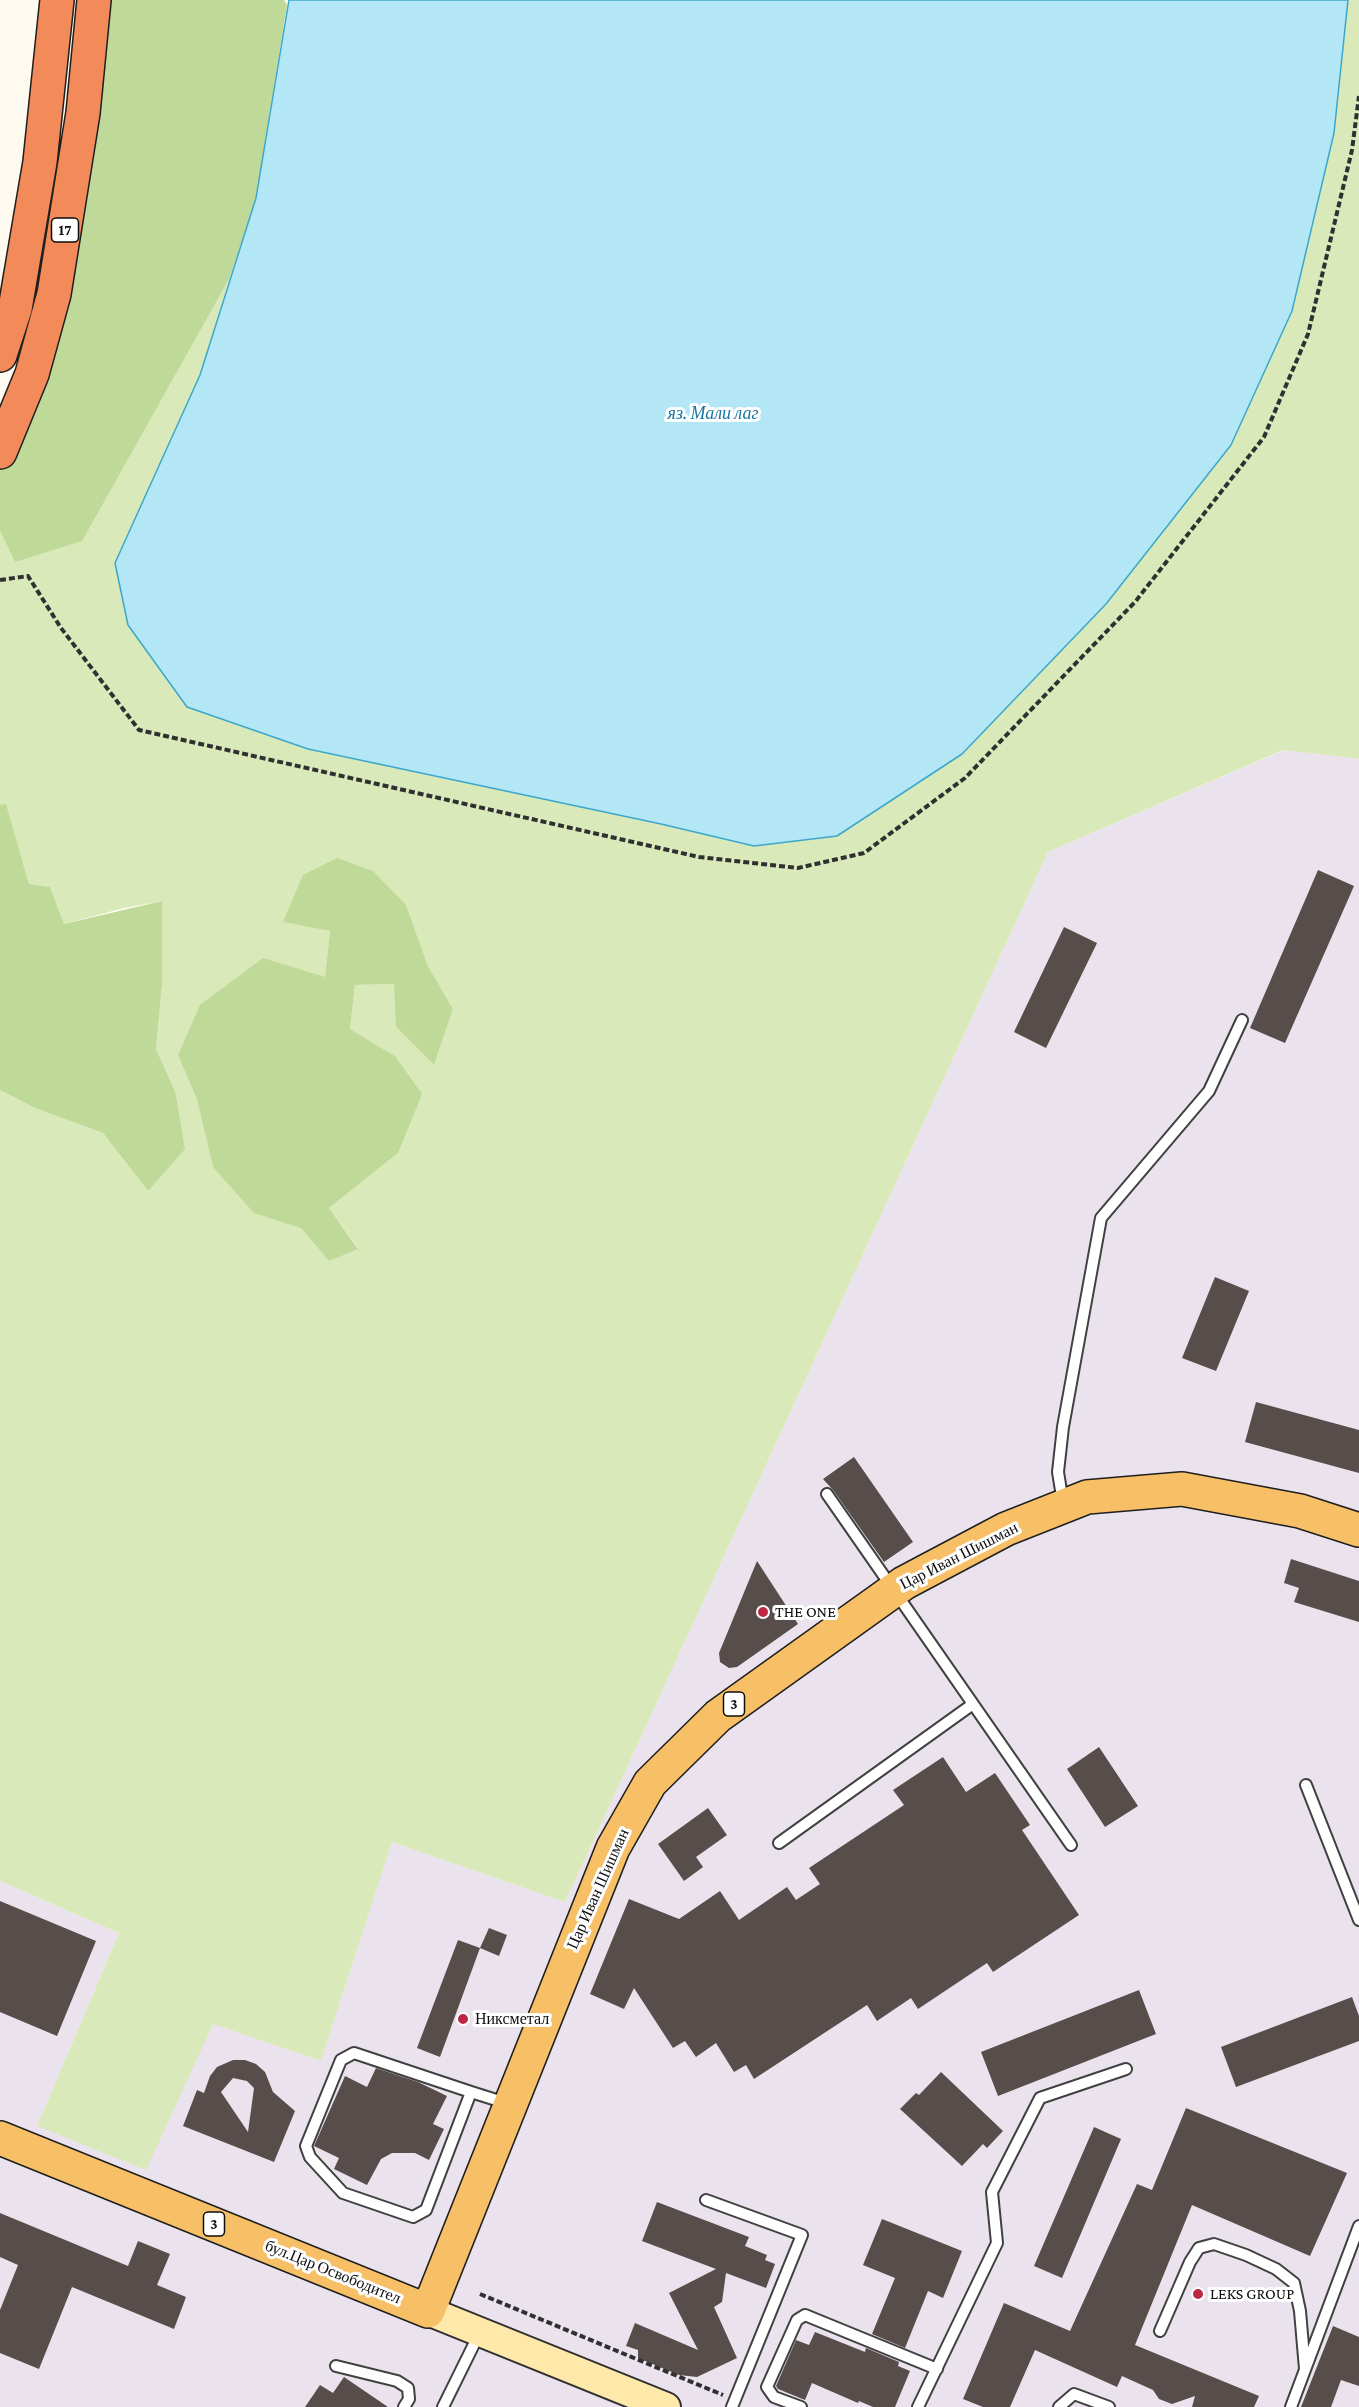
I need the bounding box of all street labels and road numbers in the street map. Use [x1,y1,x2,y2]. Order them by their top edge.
road number: 17 [52,218,78,242]
street label: Цар Иван Шишман [897,1518,1021,1594]
road number: 3 [724,1692,744,1716]
street label: Цар Иван Шишман [563,1826,633,1952]
road number: 3 [204,2212,224,2236]
street label: бул.Цар Освободител [262,2236,404,2308]

